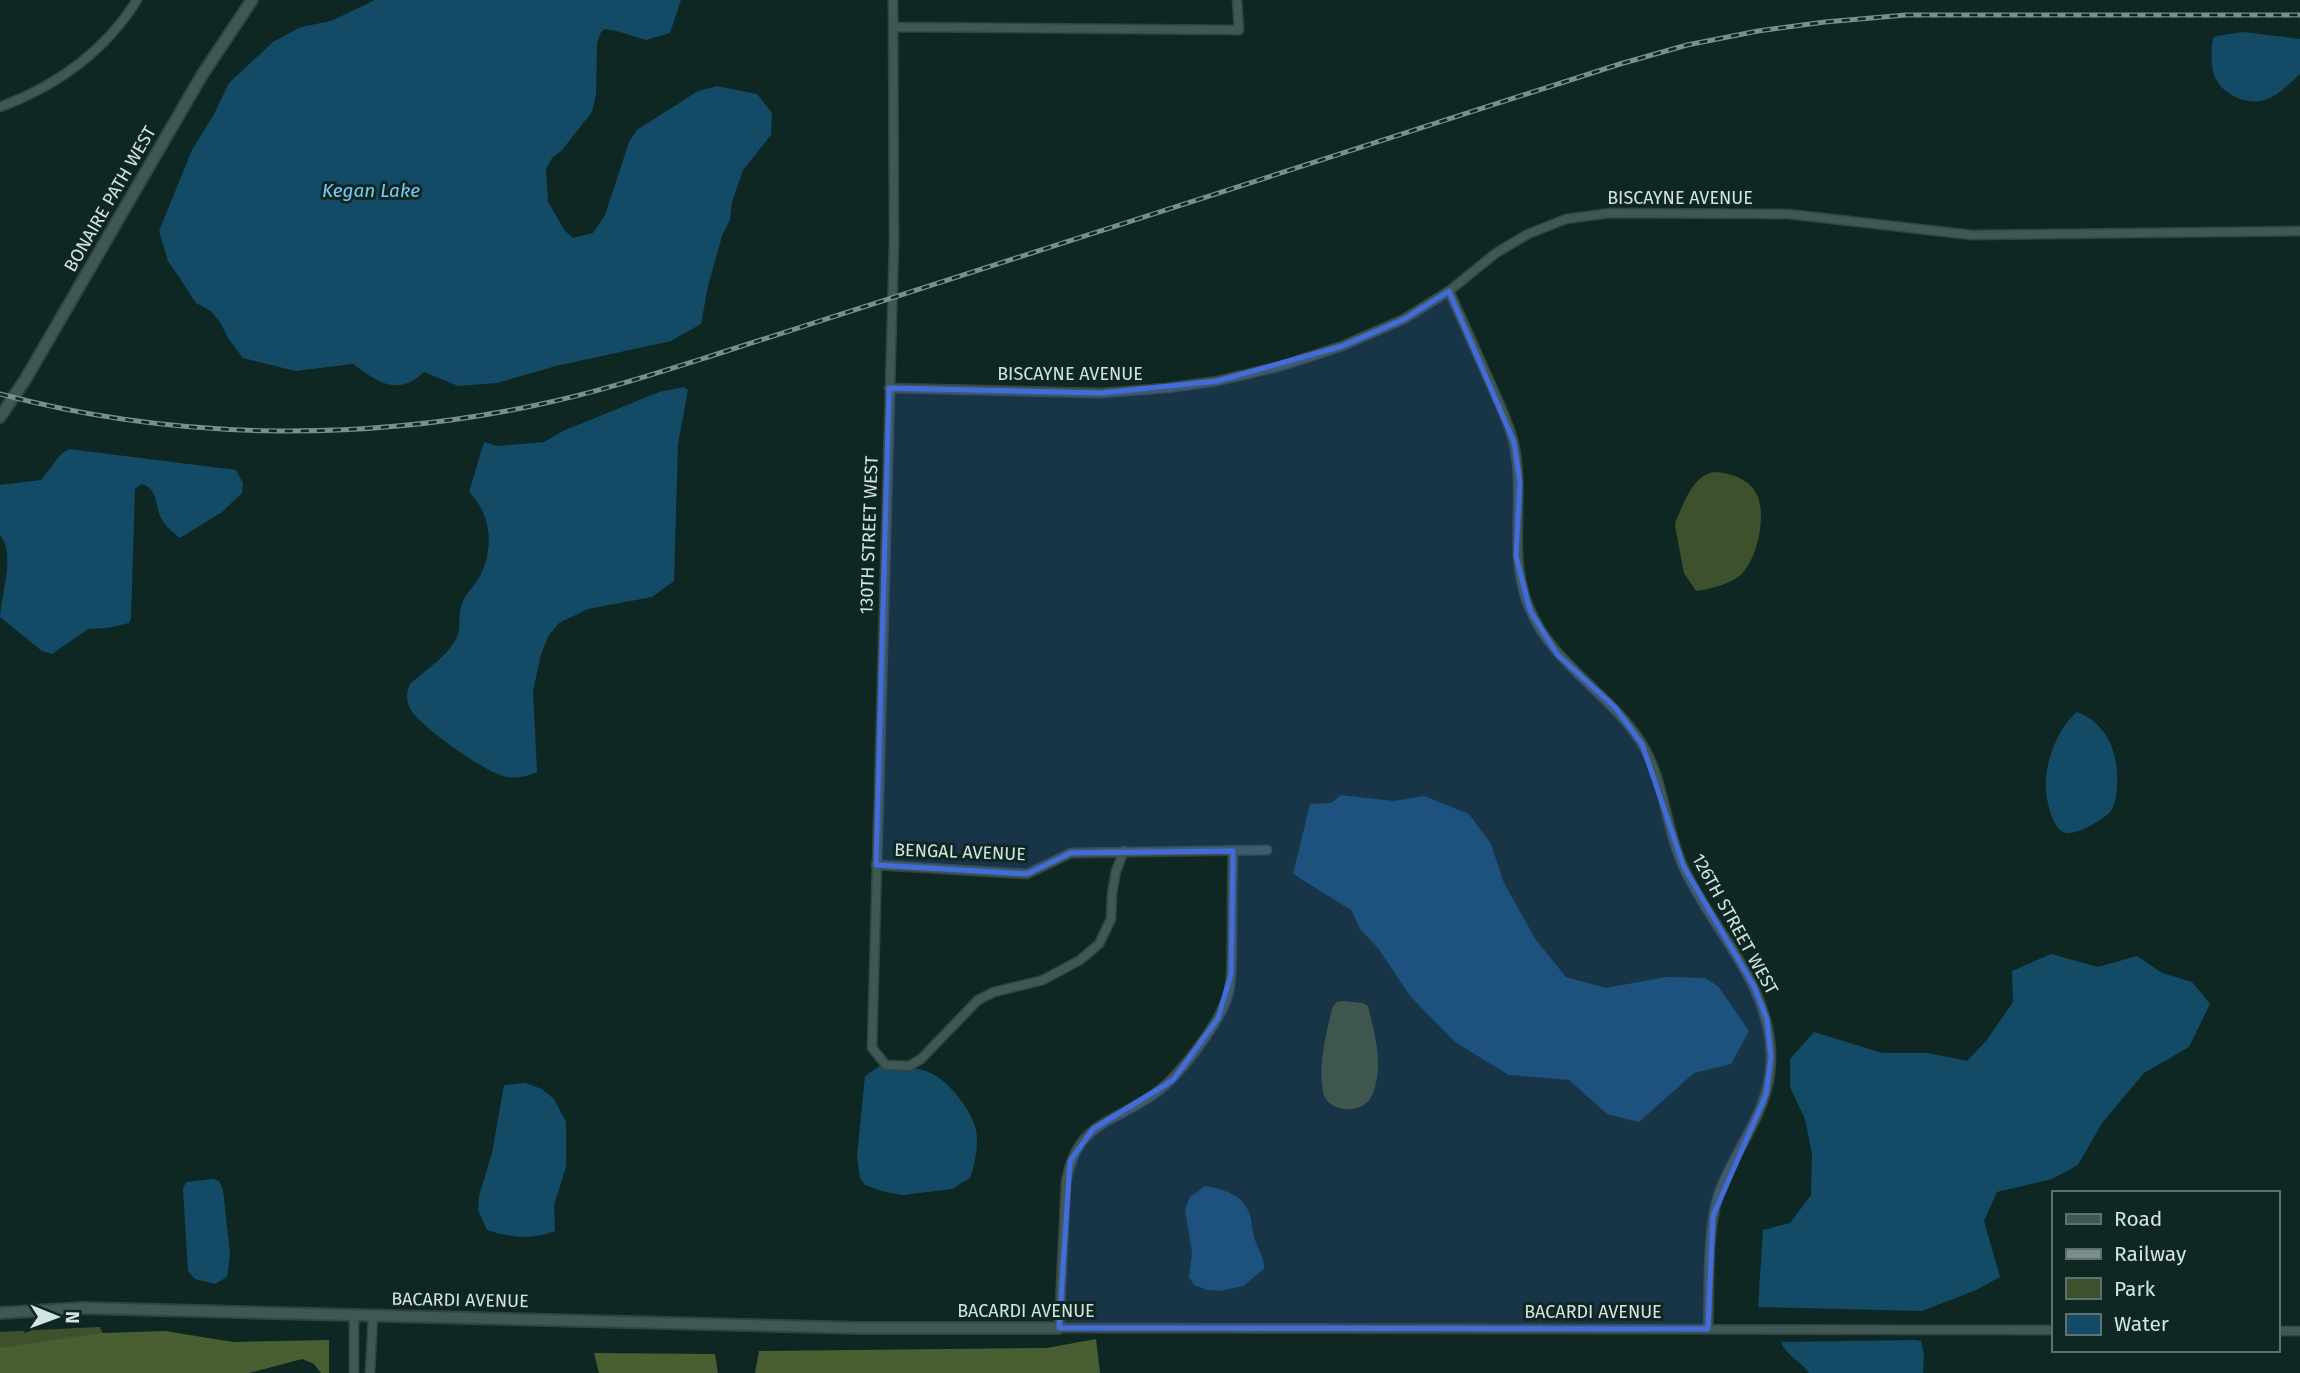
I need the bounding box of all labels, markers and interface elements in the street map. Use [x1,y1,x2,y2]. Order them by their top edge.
street label: BONAIRE PATH WEST [59,122,161,276]
water label: Kegan Lake [322,179,420,202]
street label: BISCAYNE AVENUE [1607,187,1753,209]
street label: BISCAYNE AVENUE [997,363,1143,385]
street label: 130TH STREET WEST [855,455,883,615]
street label: BENGAL AVENUE [894,839,1026,865]
street label: 126TH STREET WEST [1687,850,1783,999]
legend [2052,1191,2279,1352]
text: Road [2114,1206,2162,1232]
text: Railway [2114,1241,2187,1267]
text: Park [2114,1276,2156,1302]
north arrow [21,1282,91,1352]
street label: BACARDI AVENUE [391,1288,529,1312]
street label: BACARDI AVENUE [957,1300,1095,1322]
street label: BACARDI AVENUE [1524,1301,1662,1323]
text: N [61,1311,84,1324]
text: Water [2114,1311,2169,1337]

